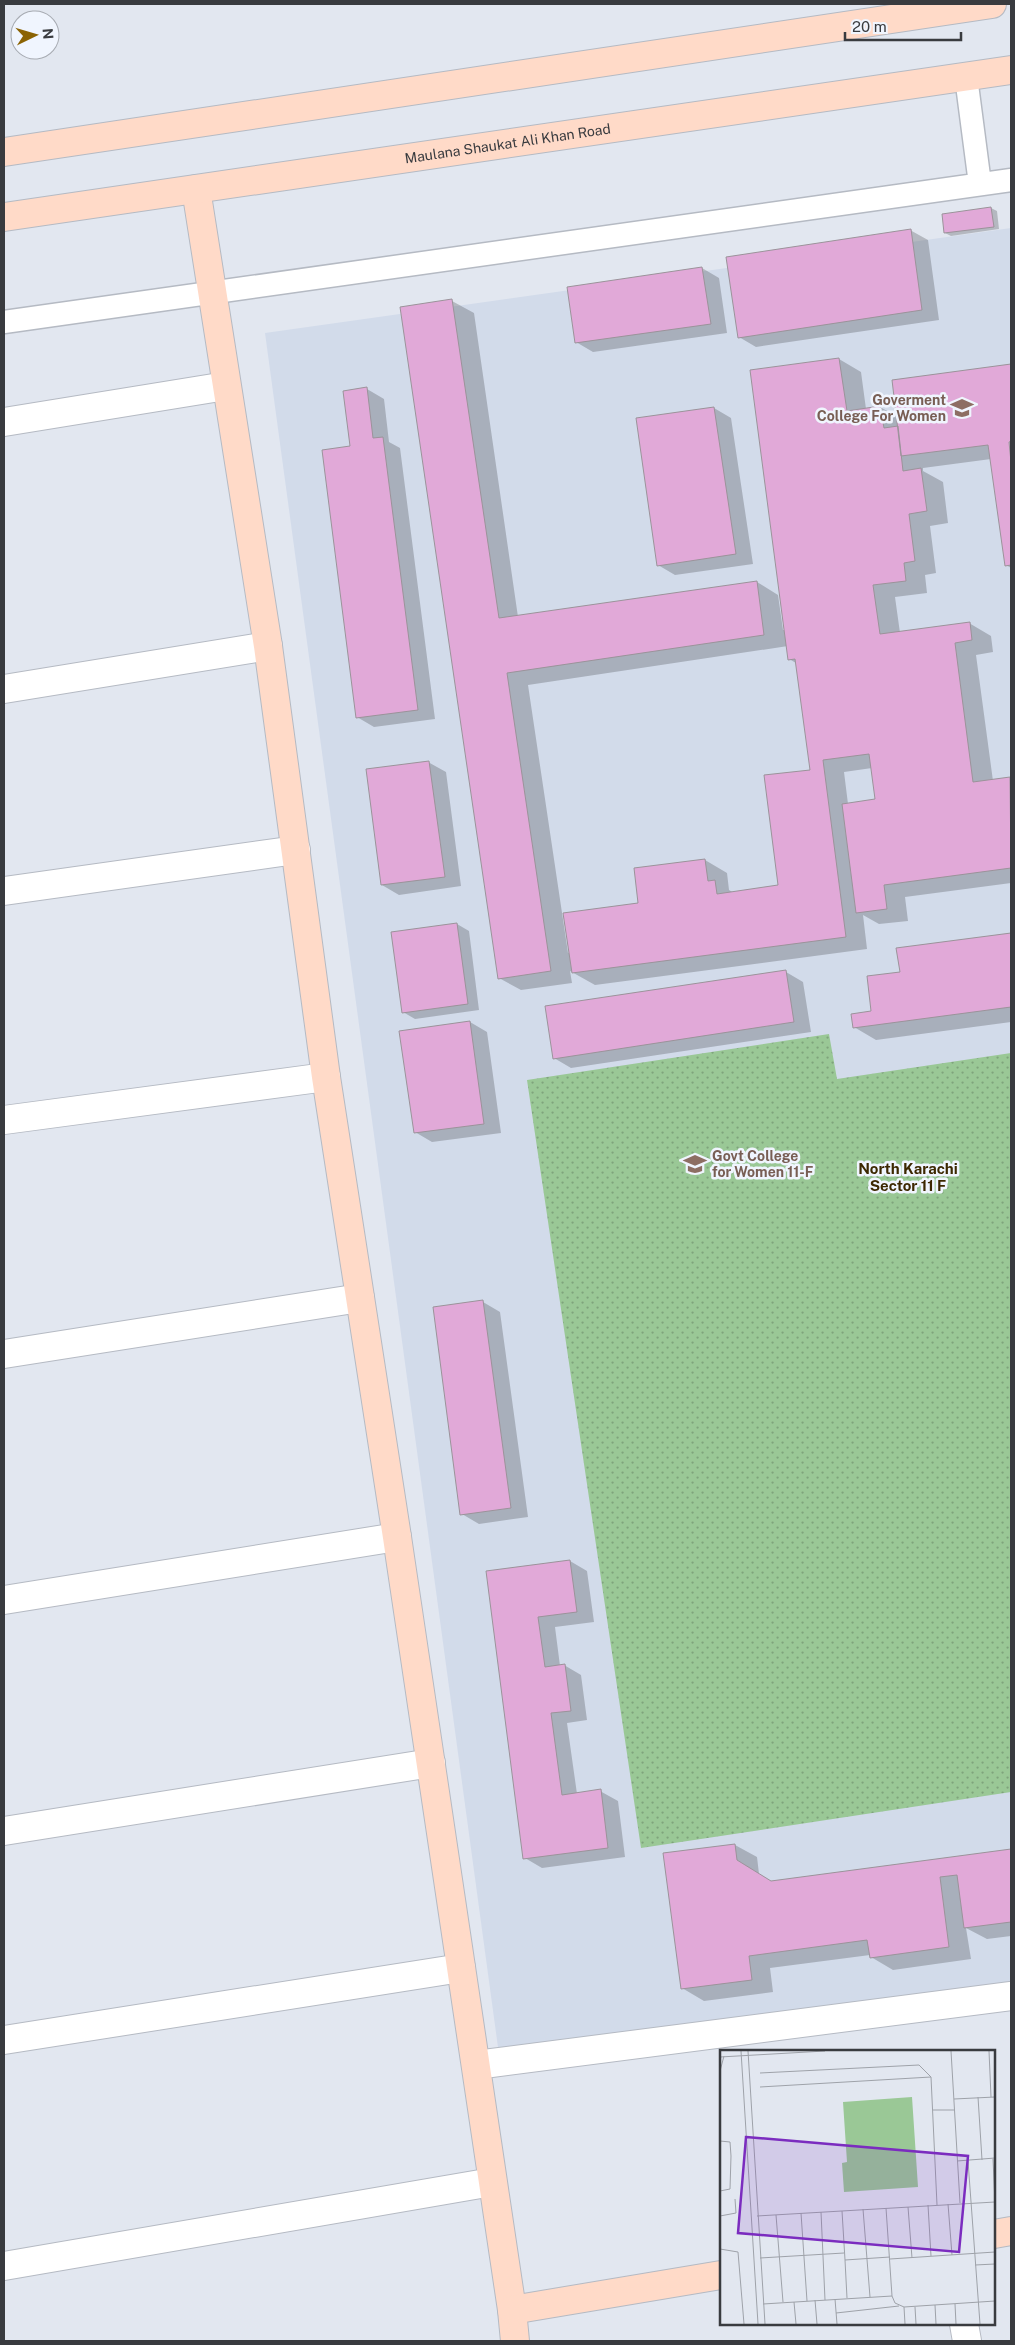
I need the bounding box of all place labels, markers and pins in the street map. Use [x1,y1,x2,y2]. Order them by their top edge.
place label: Goverment College For Women [817,392,946,424]
school or university icon: Goverment College For Women [949,395,975,421]
place label: Govt College for Women 11-F [712,1148,814,1180]
school or university icon: Govt College for Women 11-F [682,1151,708,1177]

